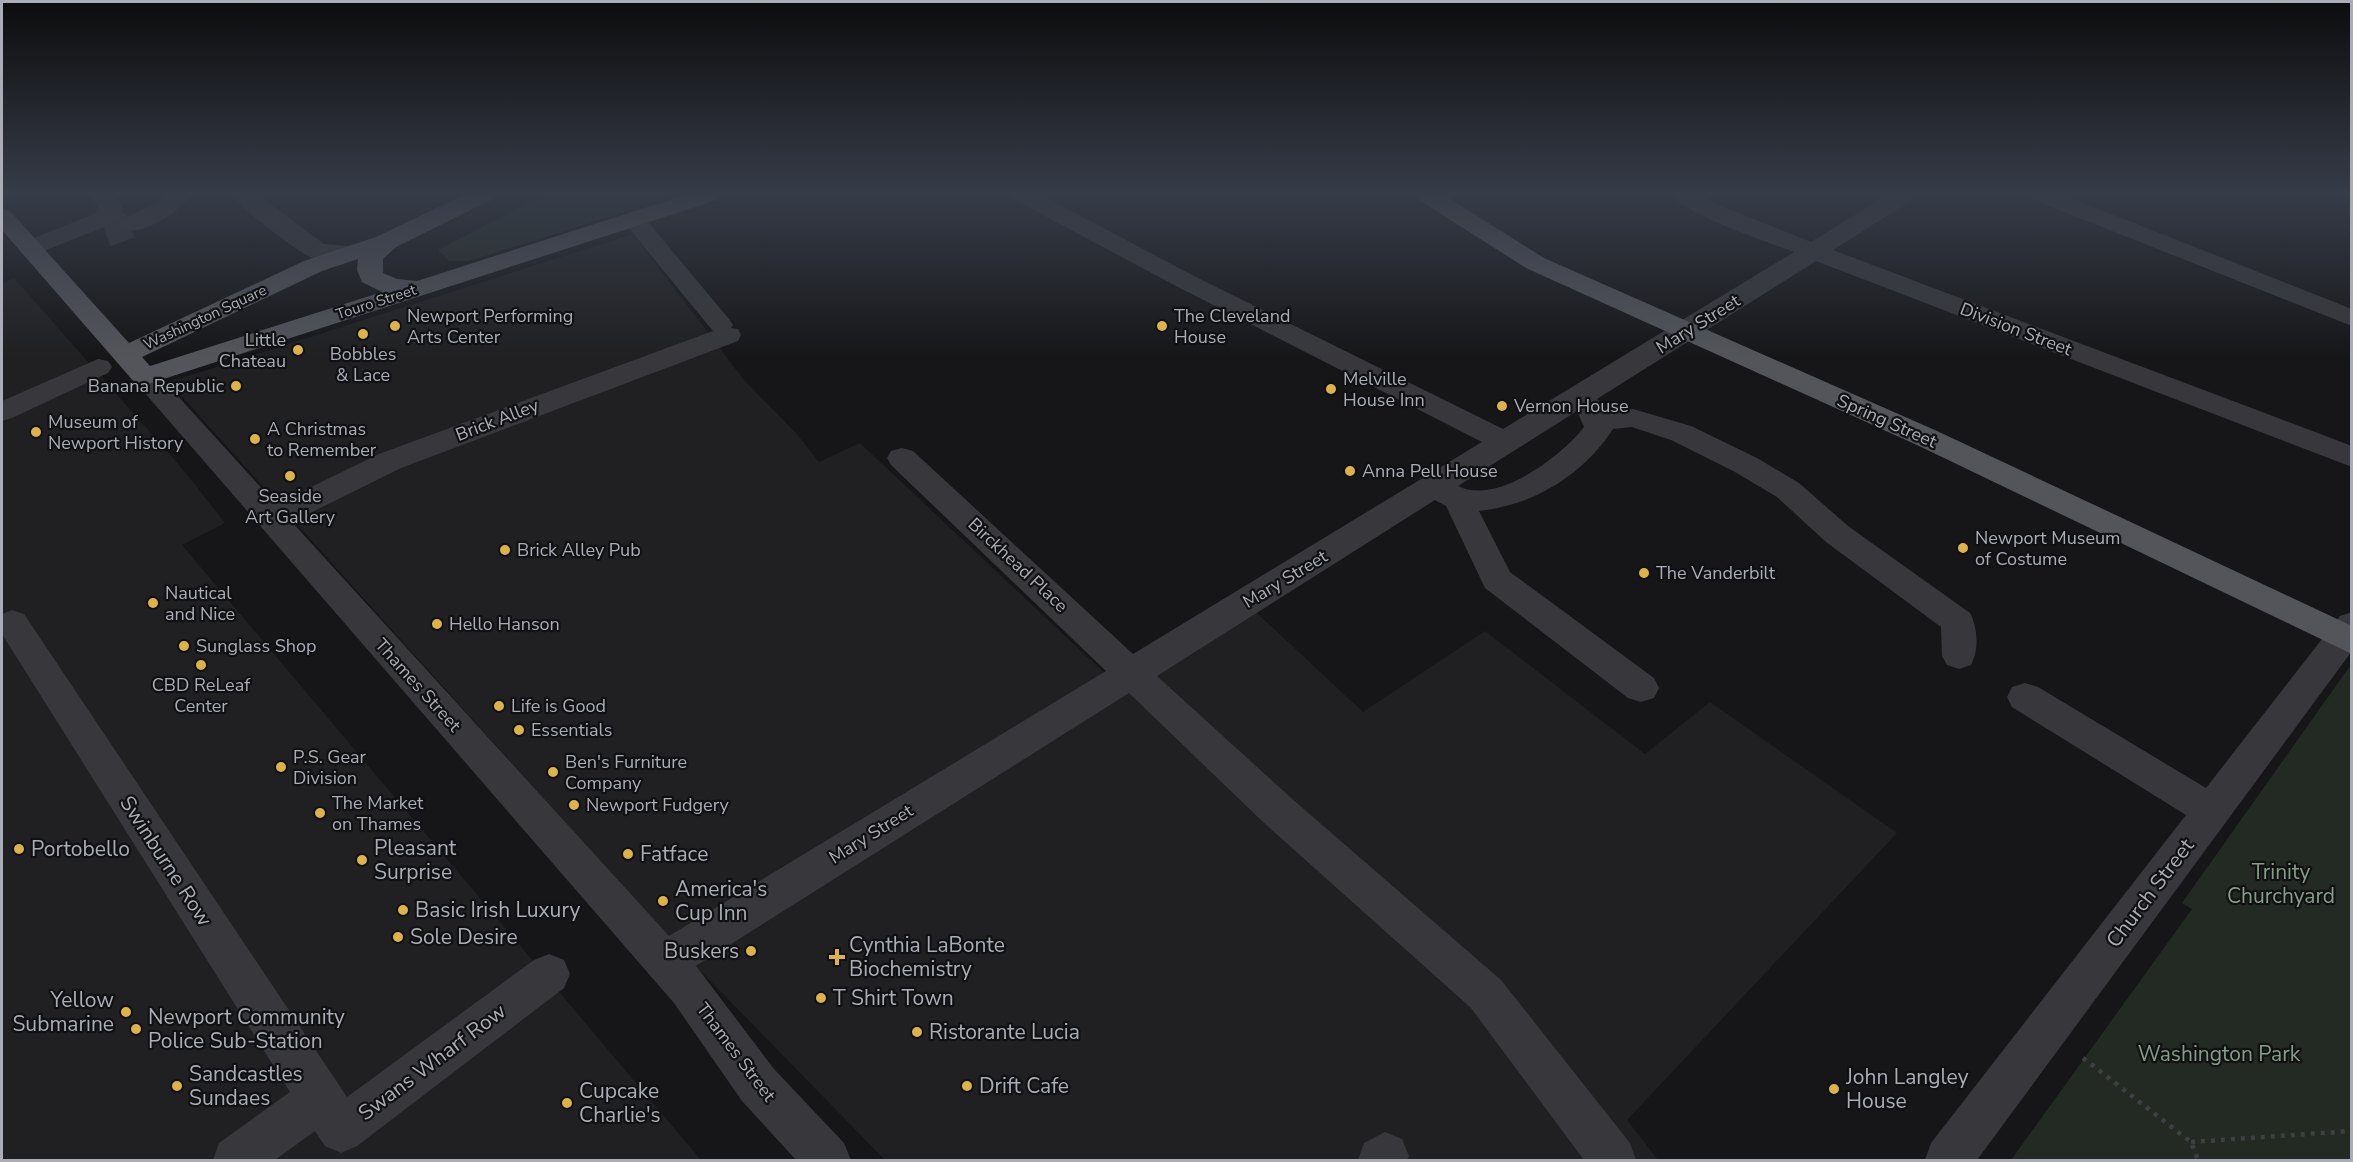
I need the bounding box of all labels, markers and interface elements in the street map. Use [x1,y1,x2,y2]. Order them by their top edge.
street label: Touro Street [333,279,419,324]
street label: Washington Square [140,280,270,354]
street label: Mary Street [1651,288,1745,359]
street label: Division Street [1957,297,2076,362]
place label: Newport Performing Arts Center [407,304,573,349]
place label: The Cleveland House [1174,304,1290,349]
marker: Newport Performing Arts Center [388,319,402,333]
marker: The Cleveland House [1155,319,1169,333]
marker: Bobbles & Lace [356,327,370,341]
place label: Little Chateau [219,328,286,373]
place label: Bobbles & Lace [330,342,396,387]
marker: Little Chateau [291,343,305,357]
place label: Melville House Inn [1343,367,1425,412]
place label: Banana Republic [88,374,224,398]
marker: Banana Republic [229,379,243,393]
marker: Melville House Inn [1324,382,1338,396]
street label: Spring Street [1833,388,1941,454]
street label: Brick Alley [452,393,543,447]
place label: Vernon House [1513,394,1628,418]
marker: Vernon House [1495,399,1509,413]
place label: Museum of Newport History [48,410,184,455]
place label: A Christmas to Remember [267,417,377,462]
marker: Museum of Newport History [29,425,43,439]
marker: A Christmas to Remember [248,432,262,446]
place label: Anna Pell House [1362,459,1498,483]
marker: Anna Pell House [1343,464,1357,478]
marker: Seaside Art Gallery [283,469,297,483]
place label: Seaside Art Gallery [245,484,336,529]
street label: Birckhead Place [963,512,1073,618]
place label: Newport Museum of Costume [1975,526,2121,571]
place label: Brick Alley Pub [517,538,641,562]
marker: Newport Museum of Costume [1956,541,1970,555]
marker: Brick Alley Pub [498,543,512,557]
street label: Mary Street [1238,544,1332,614]
place label: The Vanderbilt [1656,561,1776,585]
marker: The Vanderbilt [1637,566,1651,580]
place label: Nautical and Nice [165,581,235,626]
marker: Nautical and Nice [146,596,160,610]
place label: Hello Hanson [449,612,560,636]
marker: Hello Hanson [430,617,444,631]
street label: Thames Street [370,633,467,737]
place label: Sunglass Shop [196,634,317,658]
marker: Sunglass Shop [177,639,191,653]
marker: CBD ReLeaf Center [194,658,208,672]
place label: CBD ReLeaf Center [152,673,251,718]
place label: Life is Good [511,694,606,718]
marker: Life is Good [492,699,506,713]
place label: Essentials [531,718,612,742]
marker: Essentials [512,723,526,737]
place label: P.S. Gear Division [293,745,367,790]
place label: Ben's Furniture Company [565,750,687,795]
marker: P.S. Gear Division [274,760,288,774]
marker: Ben's Furniture Company [546,765,560,779]
street label: Swinburne Row [113,790,219,932]
place label: The Market on Thames [332,791,424,836]
place label: Newport Fudgery [586,793,730,817]
marker: Newport Fudgery [567,798,581,812]
street label: Mary Street [824,798,918,869]
marker: The Market on Thames [313,806,327,820]
street label: Church Street [2100,832,2201,953]
place label: Pleasant Surprise [374,834,457,886]
place label: Portobello [31,835,130,863]
place label: Fatface [640,840,708,868]
marker: Portobello [12,842,26,856]
marker: Fatface [621,847,635,861]
marker: Pleasant Surprise [355,853,369,867]
park label: Trinity Churchyard [2227,858,2335,910]
place label: America's Cup Inn [675,875,767,927]
marker: America's Cup Inn [656,894,670,908]
place label: Basic Irish Luxury [415,896,581,924]
marker: Basic Irish Luxury [396,903,410,917]
place label: Sole Desire [410,923,518,951]
marker: Sole Desire [391,930,405,944]
place label: Cynthia LaBonte Biochemistry [849,931,1005,983]
place label: Buskers [664,937,739,965]
marker: Buskers [744,944,758,958]
marker: Cynthia LaBonte Biochemistry [830,950,844,964]
place label: T Shirt Town [833,984,954,1012]
place label: Yellow Submarine [12,986,114,1038]
marker: T Shirt Town [814,991,828,1005]
street label: Swans Wharf Row [352,997,512,1127]
street label: Thames Street [691,998,782,1107]
place label: Newport Community Police Sub-Station [148,1003,345,1055]
marker: Yellow Submarine [119,1005,133,1019]
place label: Ristorante Lucia [929,1018,1080,1046]
marker: Newport Community Police Sub-Station [129,1022,143,1036]
marker: Ristorante Lucia [910,1025,924,1039]
park label: Washington Park [2138,1040,2301,1068]
place label: Sandcastles Sundaes [189,1060,303,1112]
place label: John Langley House [1845,1063,1969,1115]
place label: Drift Cafe [979,1072,1069,1100]
place label: Cupcake Charlie's [579,1077,661,1129]
marker: Sandcastles Sundaes [170,1079,184,1093]
marker: Drift Cafe [960,1079,974,1093]
marker: John Langley House [1827,1082,1841,1096]
marker: Cupcake Charlie's [560,1096,574,1110]

